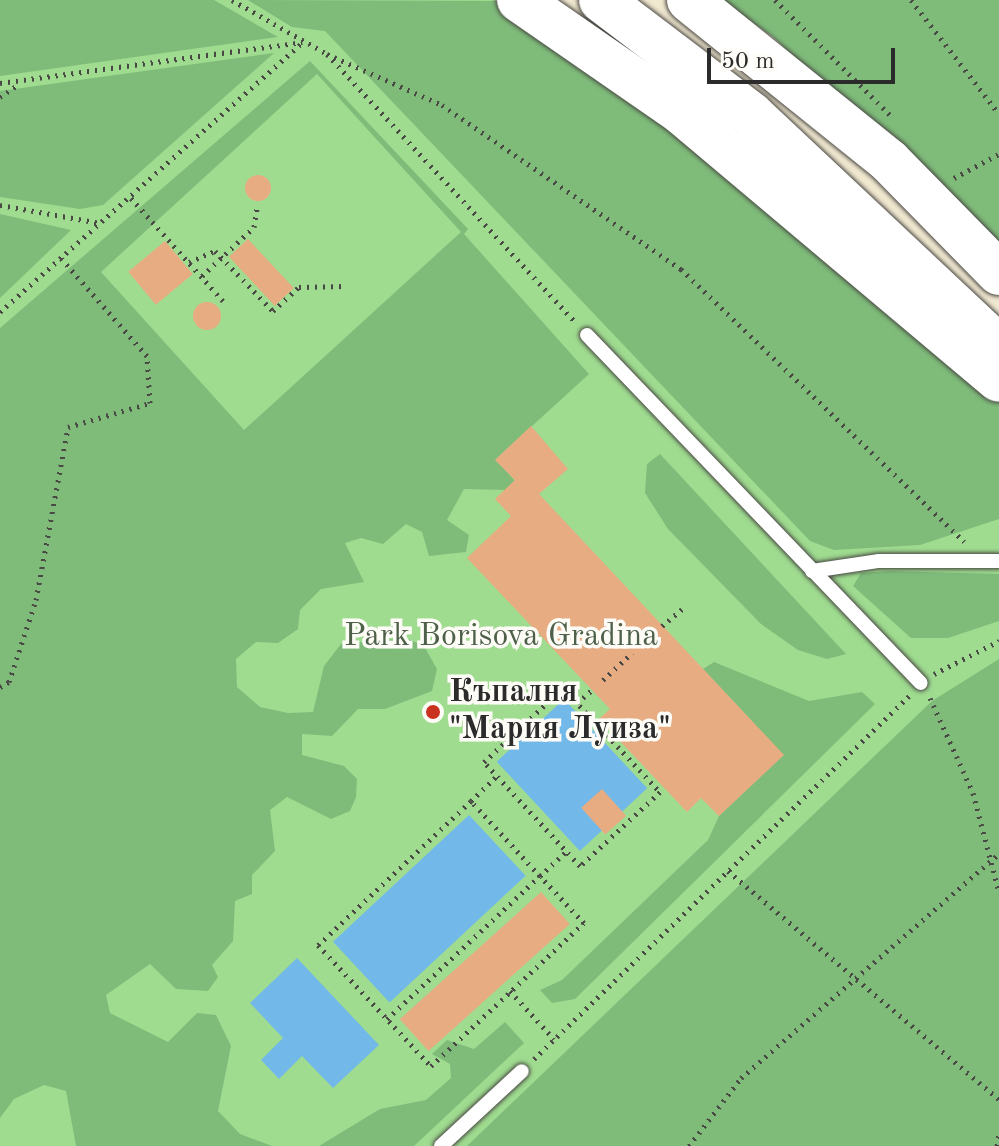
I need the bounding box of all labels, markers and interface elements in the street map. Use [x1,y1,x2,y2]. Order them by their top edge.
scale bar [711,32,899,82]
text: 50 m [721,50,775,74]
park label: Park Borisova Gradina [344,618,658,656]
place label: Къпалня "Мария Луиза" [449,675,671,750]
marker: Къпалня "Мария Луиза" [424,703,442,721]

